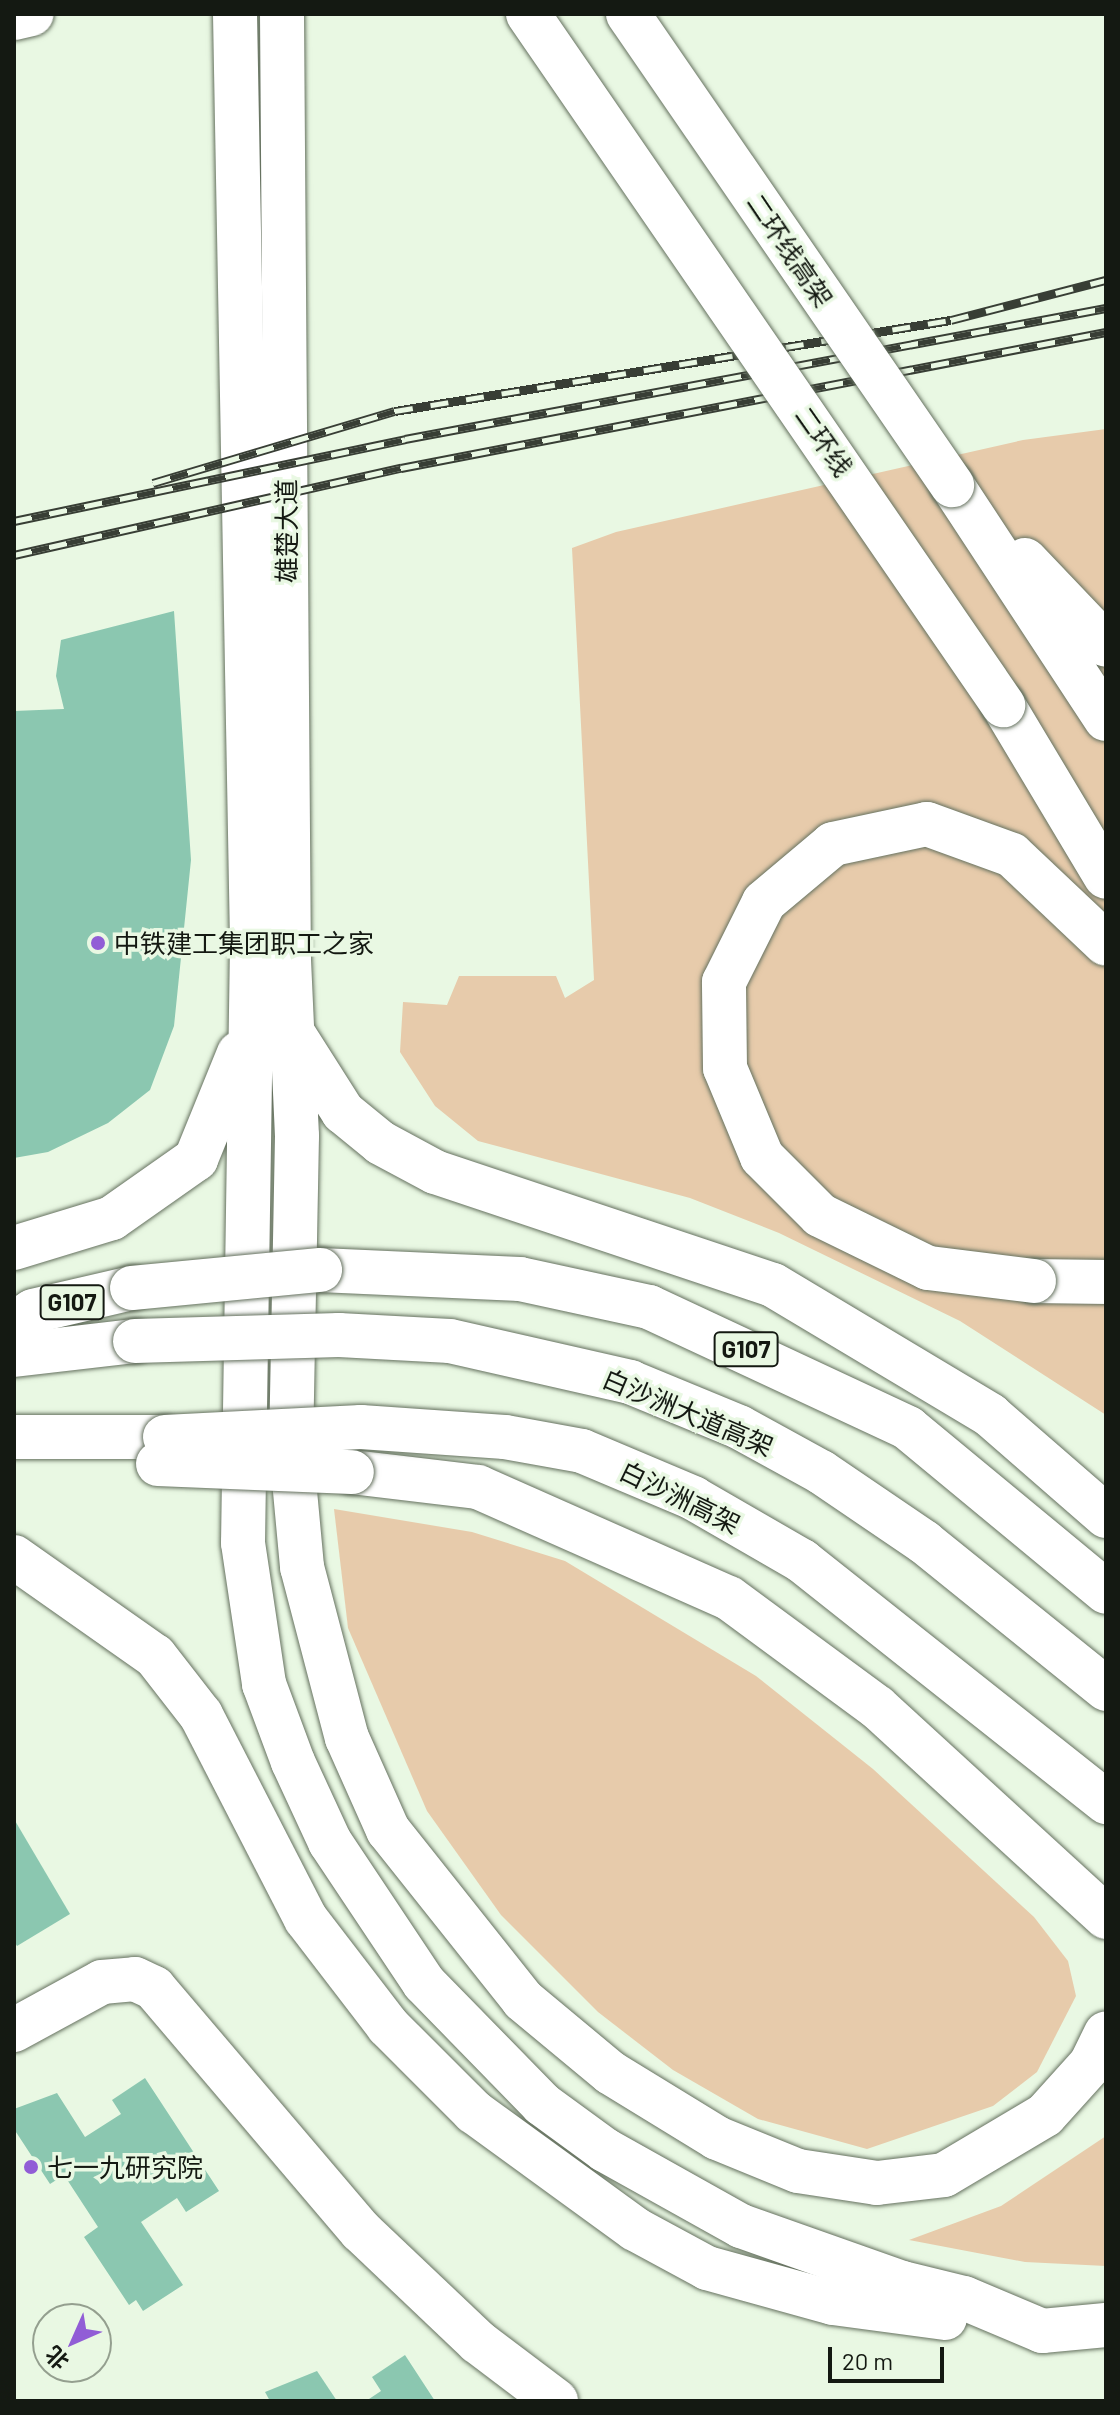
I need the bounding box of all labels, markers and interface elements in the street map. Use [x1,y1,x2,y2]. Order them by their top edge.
street label: 二环线高架 [741,187,839,313]
street label: 二环线 [789,400,859,482]
street label: 雄楚大道 [270,479,302,583]
place label: 中铁建工集团职工之家 [114,927,374,959]
marker: 中铁建工集团职工之家 [89,934,107,952]
road number: G107 [38,1282,106,1322]
road number: G107 [712,1329,780,1369]
street label: 白沙洲大道高架 [598,1362,778,1462]
street label: 白沙洲高架 [615,1454,745,1540]
place label: 七一九研究院 [47,2151,203,2183]
marker: 七一九研究院 [22,2158,40,2176]
north arrow [32,2303,112,2383]
scale bar [832,2331,948,2381]
text: 北 [39,2342,73,2376]
text: 20 m [842,2346,893,2375]

